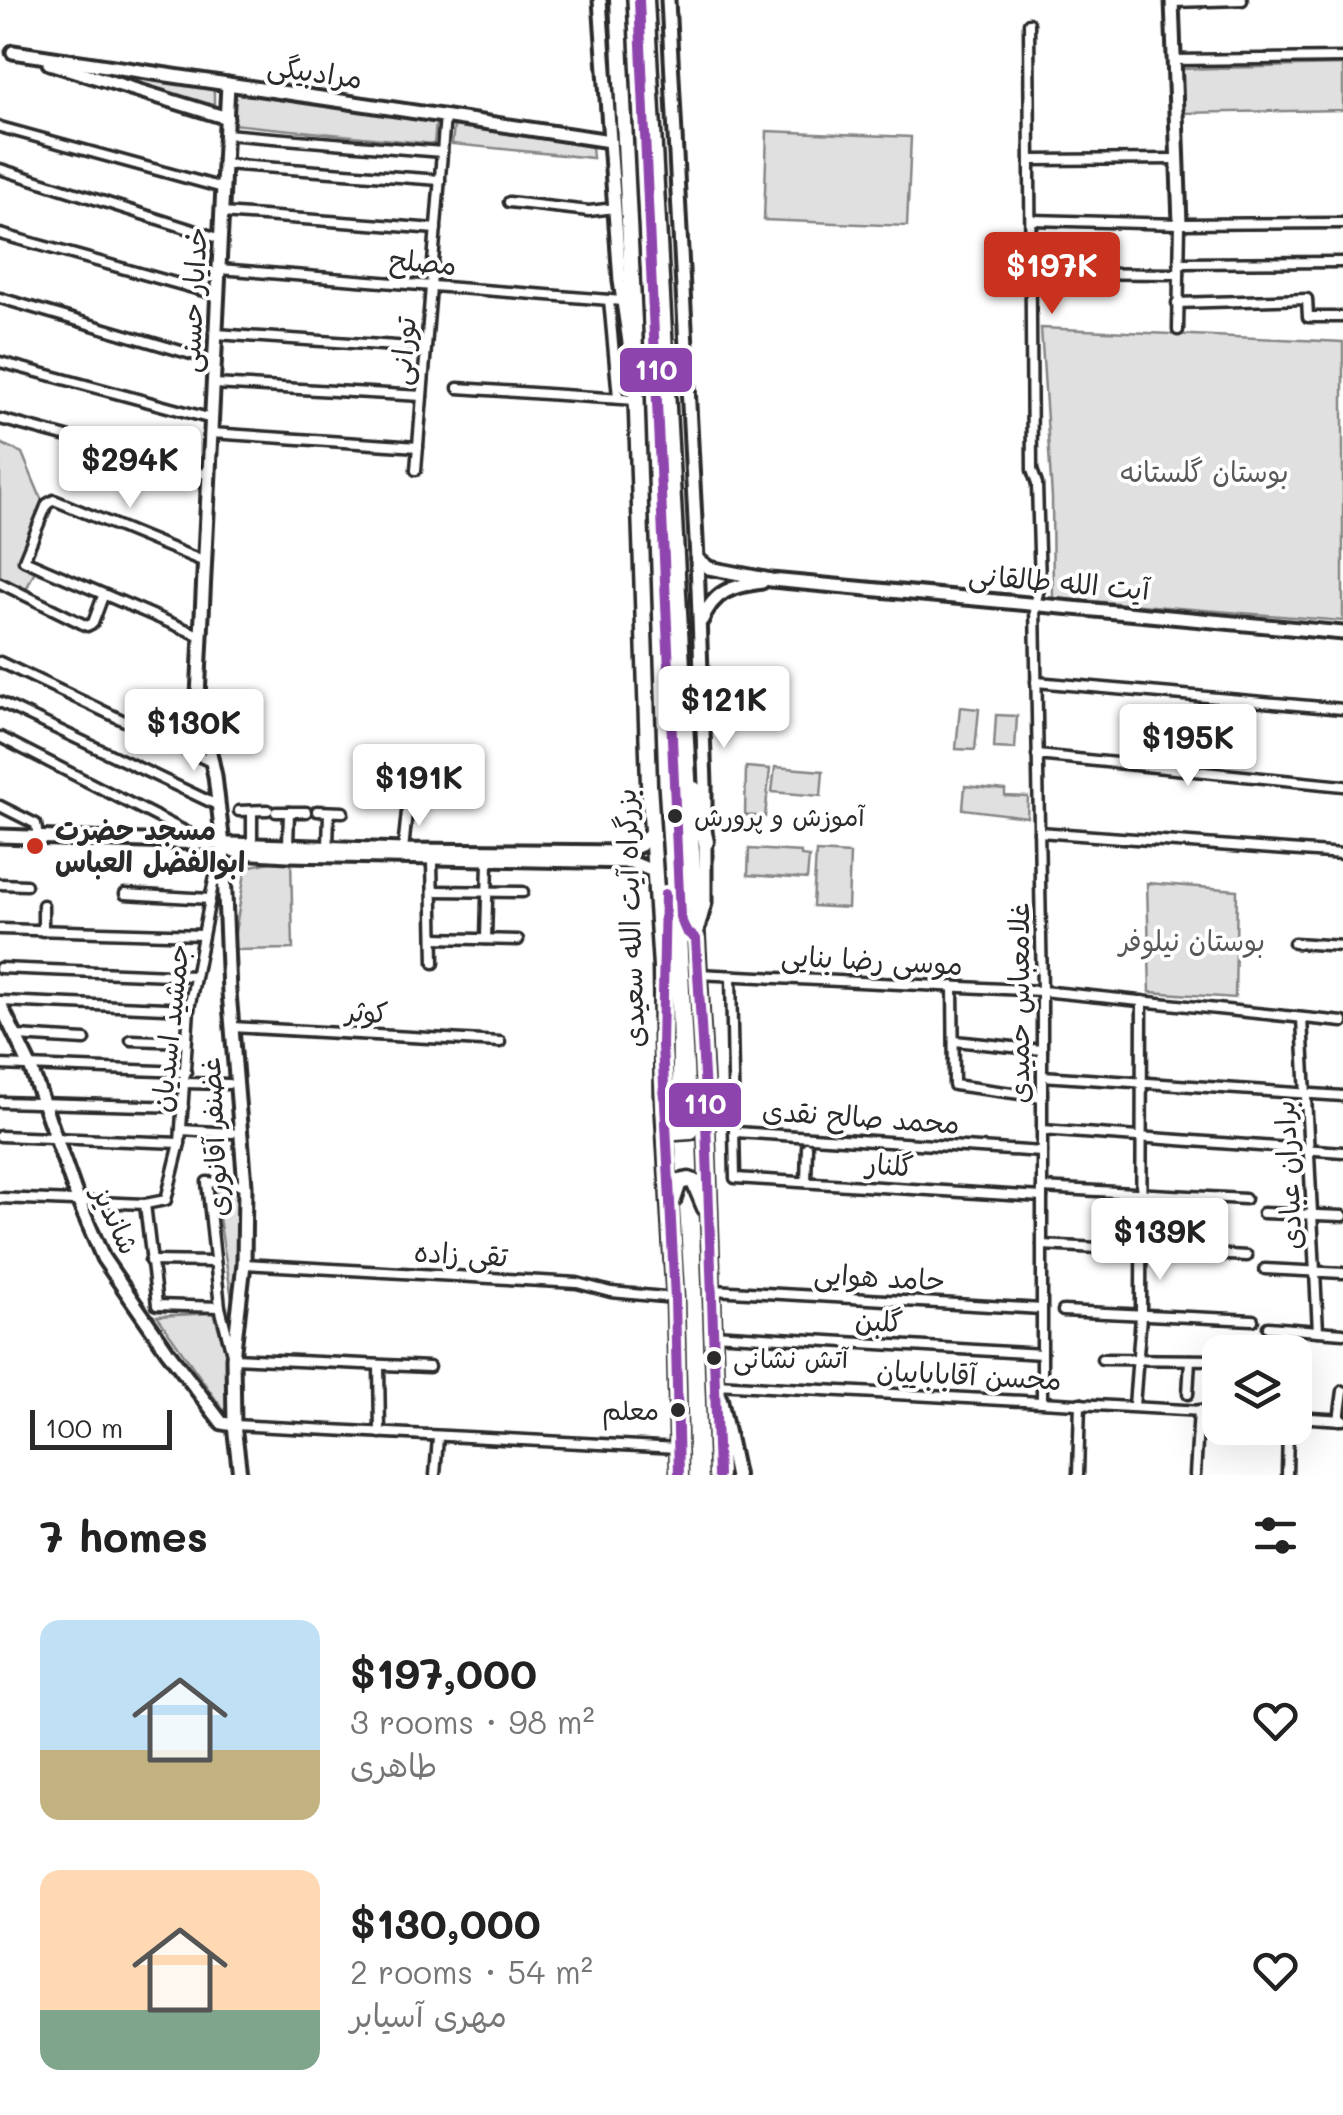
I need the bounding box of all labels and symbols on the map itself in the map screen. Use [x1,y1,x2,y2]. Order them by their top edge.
street label: مرادبیگی [265,47,365,96]
street label: خدایار حسنی [170,226,215,374]
pin: $197K [982,232,1122,317]
street label: مصلح [388,240,458,284]
street label: تورانی [381,314,424,387]
line badge: 110 [618,346,694,394]
text: 110 [635,351,677,387]
pin: $294K [60,426,200,511]
park label: بوستان گلستانه [1119,453,1289,490]
street label: آیت الله طالقانی [967,555,1152,608]
pin: $121K [654,666,794,751]
pin: $130K [124,689,264,774]
pin: $195K [1118,704,1258,789]
pin: $191K [349,744,489,829]
street label: بزرگراه آیت الله سعیدی [606,788,653,1048]
place label: آموزش و پرورش [694,799,866,834]
marker: آموزش و پرورش [665,806,685,826]
place label: مسجد حضرت ابوالفضل العباس [55,811,245,880]
marker: مسجد حضرت ابوالفضل العباس [24,835,46,857]
street label: غلامعباس حمیدی [1000,902,1037,1104]
park label: بوستان نیلوفر [1117,922,1265,960]
street label: موسی رضا بنایی [780,936,964,983]
street label: جمشید اسدیان [142,942,196,1114]
street label: کوثر [343,992,389,1030]
street label: غضنفر آقانوری [191,1056,235,1218]
line badge: 110 [667,1081,743,1129]
text: 110 [684,1085,726,1121]
street label: محمد صالح نقدی [761,1091,961,1143]
street label: برادران عبادی [1265,1099,1310,1251]
street label: گلنار [863,1144,915,1184]
street label: شاندیز [85,1178,148,1260]
pin: $139K [1090,1198,1230,1283]
street label: تقی زاده [413,1233,510,1274]
street label: حامد هوایی [813,1255,945,1298]
street label: گلبن [854,1301,904,1340]
place label: آتش نشانی [733,1341,850,1376]
marker: آتش نشانی [704,1348,724,1368]
street label: محسن آقاباباییان [876,1351,1063,1398]
place label: معلم [602,1393,659,1431]
marker: معلم [668,1400,688,1420]
scale bar [30,1405,172,1450]

